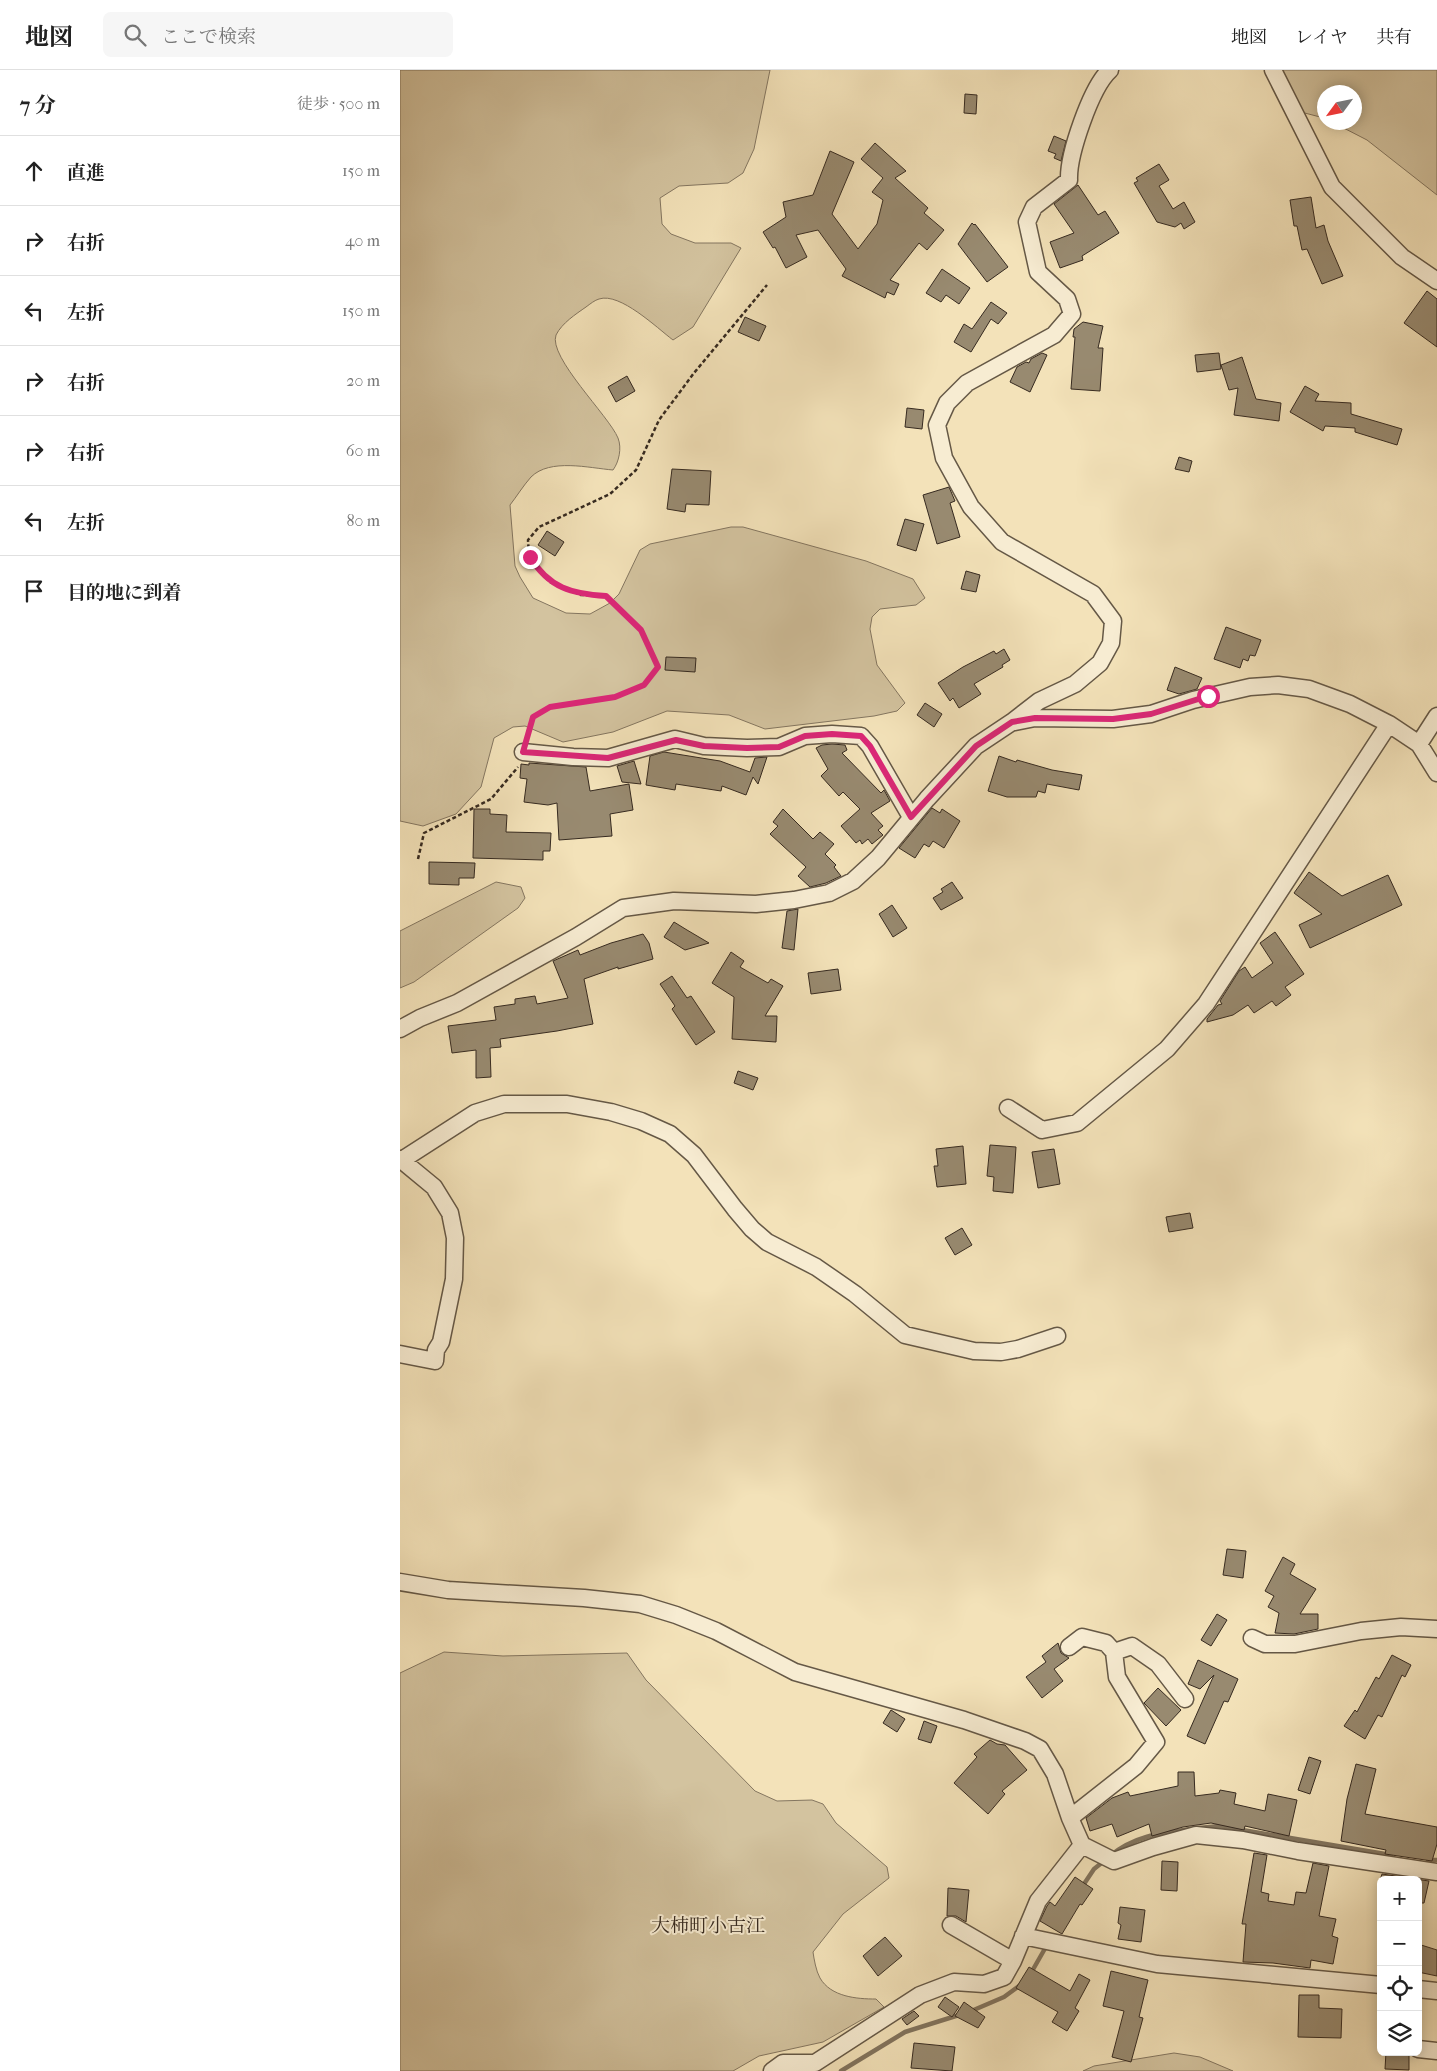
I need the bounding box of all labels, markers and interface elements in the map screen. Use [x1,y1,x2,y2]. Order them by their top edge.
search box [103,12,453,57]
icon: search [121,21,149,49]
text: 地図 [25,23,73,51]
text: ここで検索 [161,26,256,48]
text: 地図 [1231,27,1267,48]
text: レイヤ [1295,27,1348,48]
text: 共有 [1376,27,1412,48]
north arrow [1317,85,1362,130]
text: 7 分 [20,93,56,117]
text: 徒歩 · 500 m [297,94,380,113]
icon: ahead [20,157,48,185]
text: 150 m [342,161,380,180]
text: 直進 [67,162,105,184]
icon: right [20,227,48,255]
text: 40 m [345,231,380,250]
text: 右折 [67,232,105,254]
icon: left [20,297,48,325]
text: 150 m [342,301,380,320]
text: 左折 [67,302,105,324]
icon: right [20,367,48,395]
text: 20 m [346,371,380,390]
text: 右折 [67,372,105,394]
icon: right [20,437,48,465]
text: 60 m [346,441,380,460]
text: 右折 [67,442,105,464]
icon: left [20,507,48,535]
text: 80 m [346,511,380,530]
text: 左折 [67,512,105,534]
route end [519,546,542,569]
icon: arrive [20,577,48,605]
text: 目的地に到着 [67,582,181,604]
route start [1197,685,1220,708]
map controls [1377,1876,1422,2056]
button: + [1377,1876,1422,1921]
district label: 大柿町小古江 [651,1915,765,1937]
button: − [1377,1921,1422,1966]
button: locate [1377,1966,1422,2011]
button: layers [1377,2011,1422,2056]

